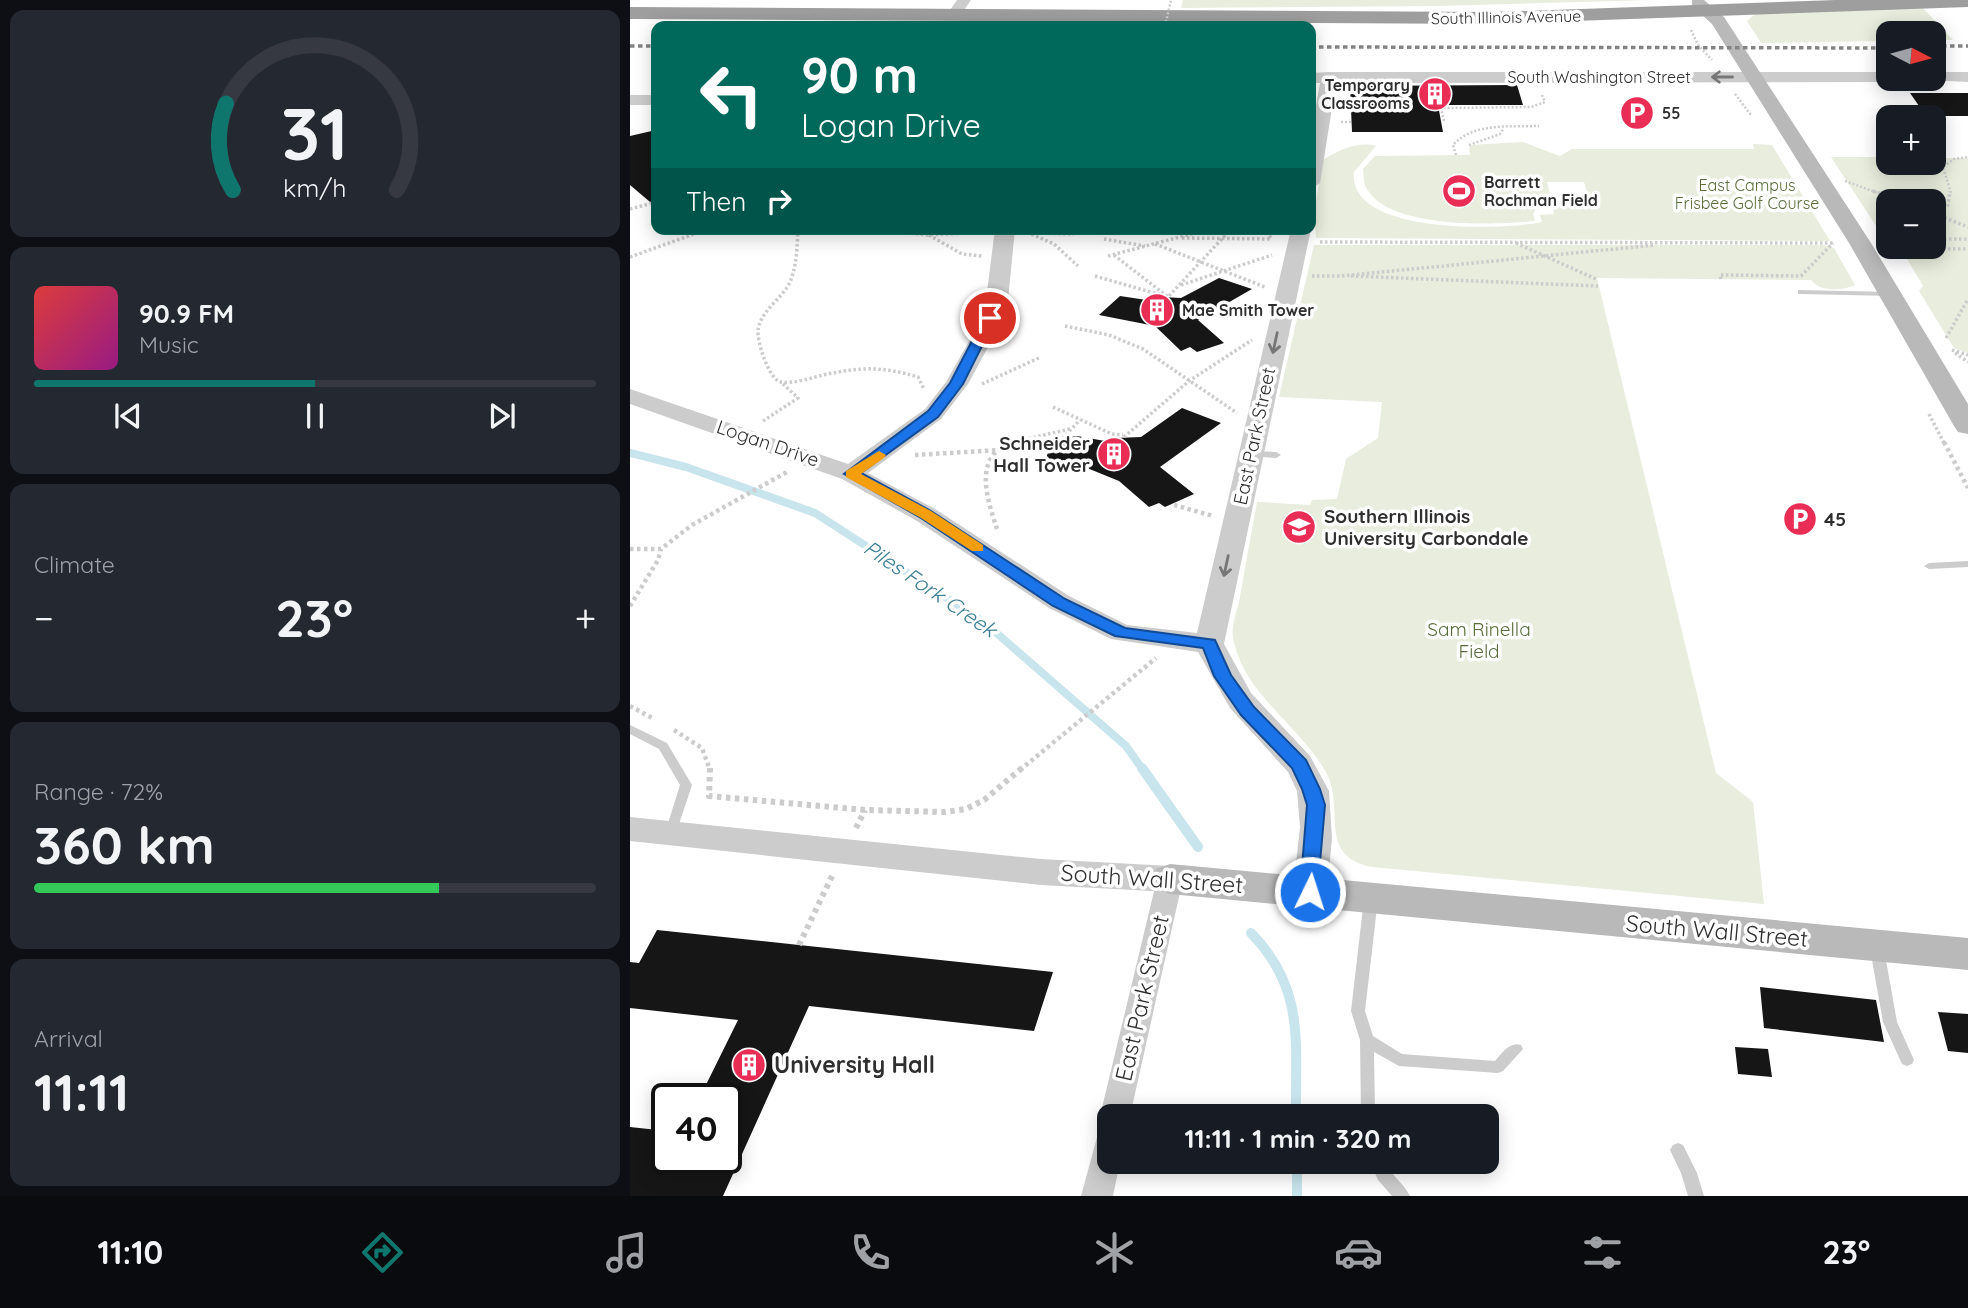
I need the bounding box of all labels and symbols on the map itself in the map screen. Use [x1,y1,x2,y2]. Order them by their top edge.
street label: South Illinois Avenue [1431,6,1581,28]
north arrow [1876,21,1946,91]
street label: South Washington Street [1507,67,1691,87]
one-way arrow [1710,70,1733,84]
place label: Temporary Classrooms [1321,75,1410,113]
building icon: Temporary Classrooms [1416,75,1454,113]
parking icon: 55 [1618,94,1656,132]
place label: 55 [1662,103,1680,123]
sports icon: Barrett Rochman Field [1440,172,1478,210]
place label: Barrett Rochman Field [1484,172,1598,210]
park label: East Campus Frisbee Golf Course [1675,175,1819,213]
pin [960,288,1020,348]
building icon: Mae Smith Tower [1138,291,1176,329]
place label: Mae Smith Tower [1182,300,1314,320]
one-way arrow [1267,331,1281,354]
street label: East Park Street [1228,365,1280,507]
street label: Logan Drive [714,414,822,472]
place label: Schneider Hall Tower [993,431,1090,477]
building icon: Schneider Hall Tower [1095,435,1133,473]
parking icon: 45 [1781,500,1819,538]
place label: Southern Illinois University Carbondale [1324,504,1528,550]
place label: 45 [1824,507,1846,531]
school or university icon: Southern Illinois University Carbondale [1280,508,1318,546]
water label: Piles Fork Creek [859,534,1003,643]
one-way arrow [1219,554,1233,577]
park label: Sam Rinella Field [1427,617,1531,663]
position arrow [1273,855,1347,929]
street label: South Wall Street [1060,858,1244,899]
street label: South Wall Street [1625,908,1810,953]
street label: East Park Street [1108,912,1175,1084]
building icon: University Hall [730,1046,768,1084]
place label: University Hall [774,1050,935,1079]
speed limit sign: 40 [651,1083,742,1174]

